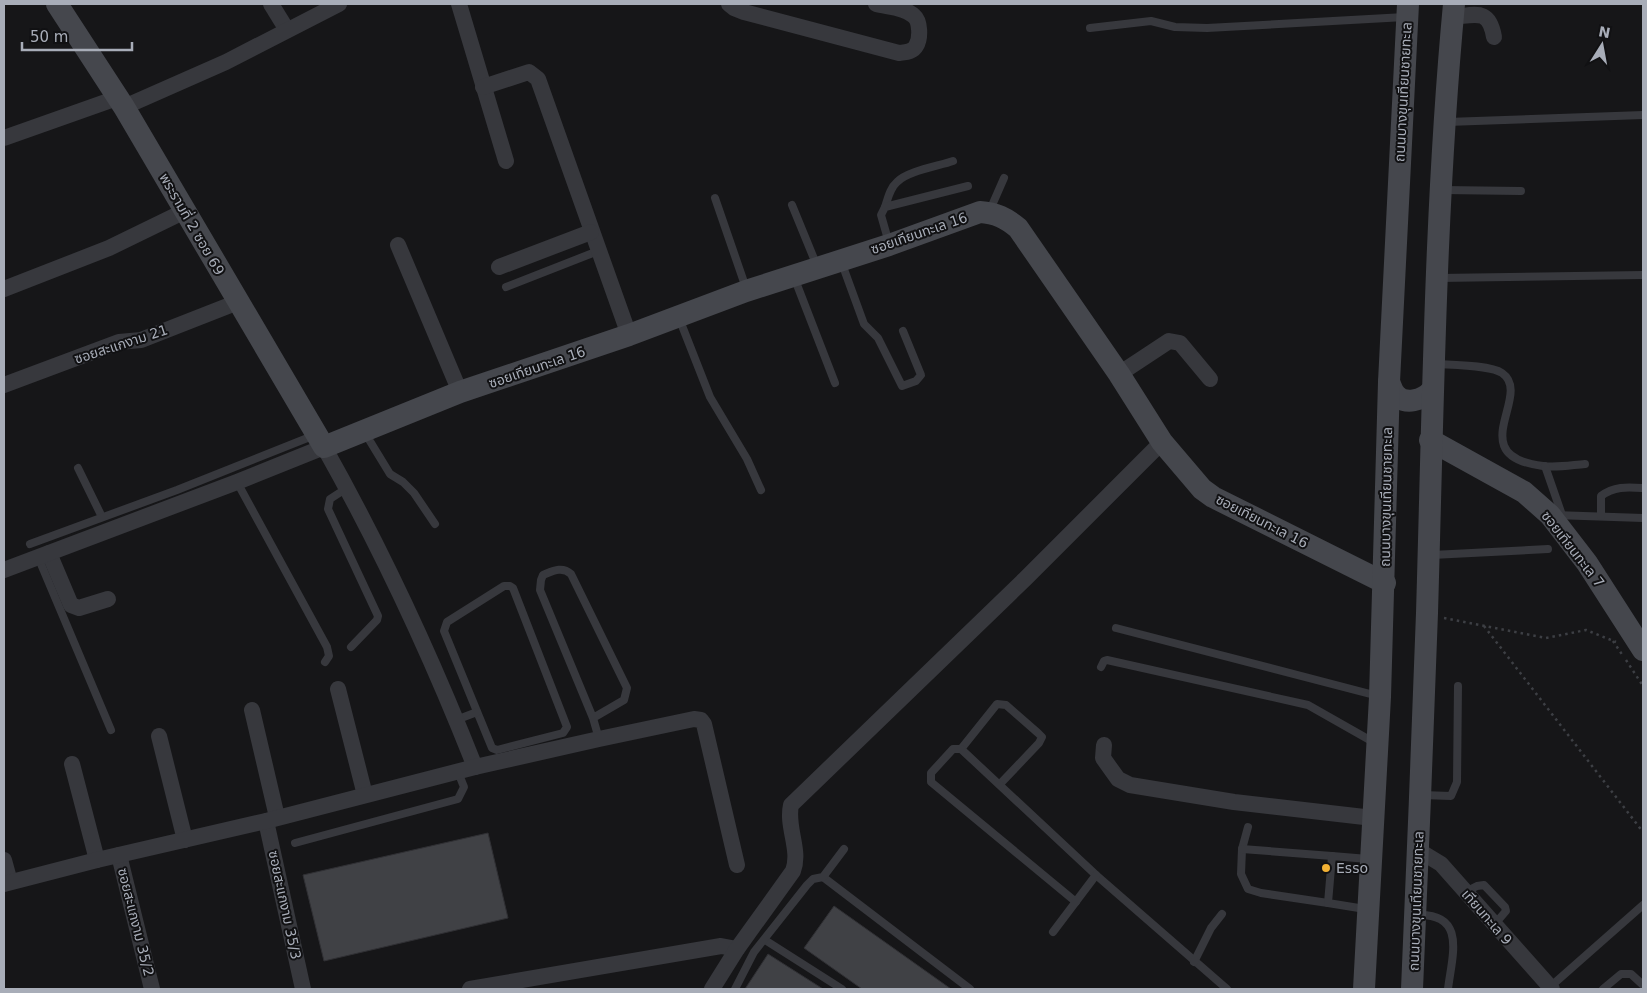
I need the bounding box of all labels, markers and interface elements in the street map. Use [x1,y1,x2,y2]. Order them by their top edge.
scale bar [22,20,132,52]
north arrow [1577,20,1627,70]
street label: ถนนบางขุนเทียนชายทะเล [1391,22,1416,162]
text: N [1597,23,1612,41]
text: 50 m [30,28,68,46]
street label: พระรามที่ 2 ซอย 69 [156,169,229,278]
street label: ซอยเทียนทะเล 16 [869,209,970,257]
street label: ซอยสะแกงาม 21 [72,321,170,367]
street label: ซอยเทียนทะเล 16 [487,343,588,391]
street label: ถนนบางขุนเทียนชายทะเล [1377,427,1396,567]
street label: ซอยเทียนทะเล 16 [1213,491,1311,551]
street label: ซอยเทียนทะเล 7 [1538,508,1608,590]
street label: ถนนบางขุนเทียนชายทะเล [1406,831,1427,971]
street label: ซอยสะแกงาม 35/3 [266,849,304,961]
place label: Esso [1336,860,1368,876]
marker: Esso [1320,862,1332,874]
street label: ซอยสะแกงาม 35/2 [115,866,157,978]
street label: เทียนทะเล 9 [1459,886,1515,948]

